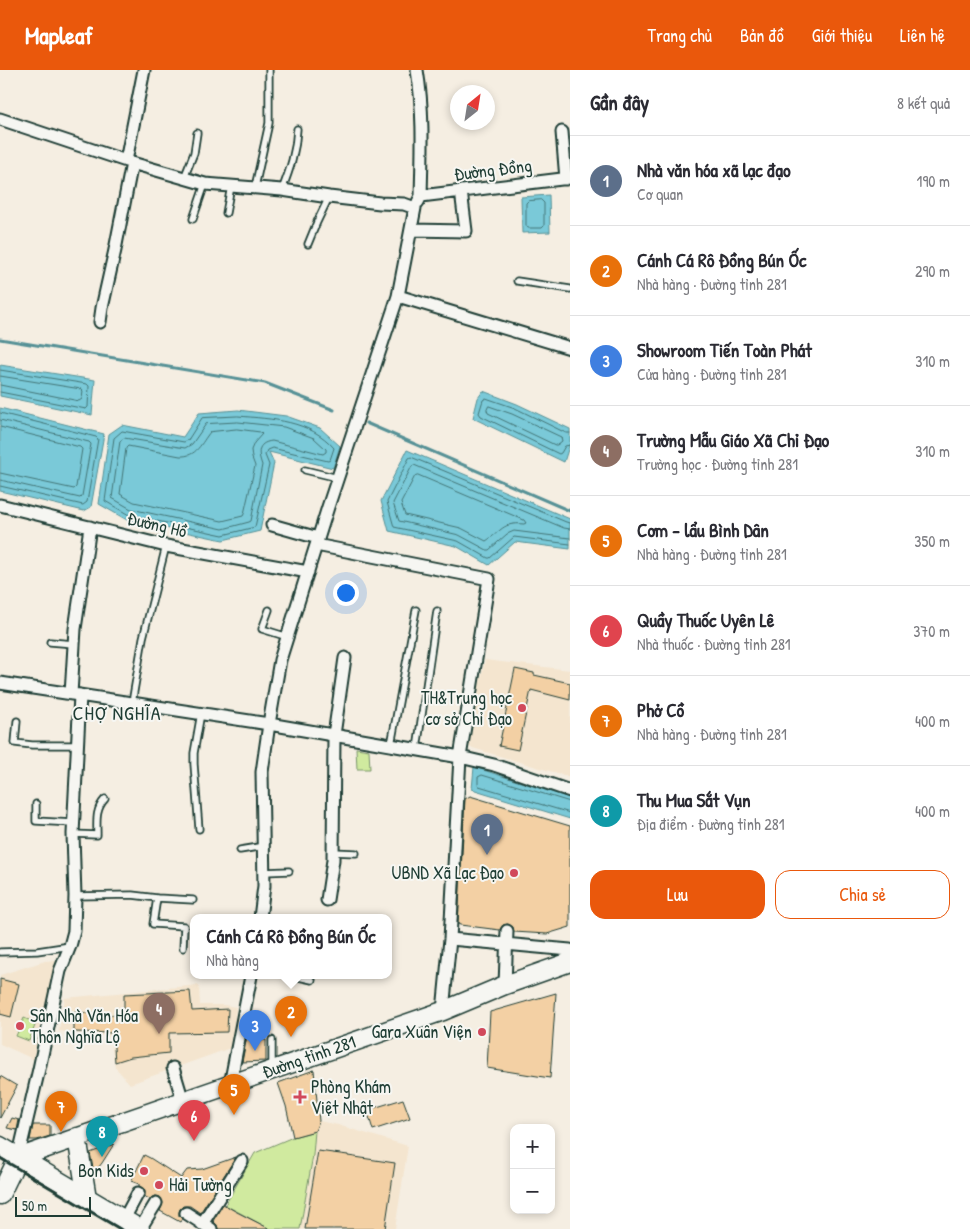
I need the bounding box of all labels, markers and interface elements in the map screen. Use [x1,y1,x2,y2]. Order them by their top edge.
text: Mapleaf [25,19,93,51]
text: Trang chủ [648,23,712,48]
text: Bản đồ [740,23,784,48]
text: Giới thiệu [812,23,872,48]
text: Liên hệ [900,23,945,48]
north arrow [450,85,495,130]
text: Gần đây [590,88,649,117]
text: 8 kết quả [897,92,950,114]
street label: Đường Đồng [453,152,533,187]
text: Nhà văn hóa xã lạc đạo [637,157,791,183]
text: 1 [603,170,609,192]
text: 190 m [917,170,950,192]
text: Cơ quan [637,183,683,205]
text: Cánh Cá Rô Đồng Bún Ốc [637,247,806,273]
text: 2 [602,260,610,282]
text: 290 m [915,260,950,282]
text: Nhà hàng · Đường tỉnh 281 [637,273,787,295]
text: Showroom Tiến Toàn Phát [637,337,812,363]
text: 3 [602,350,610,372]
text: 310 m [915,350,950,372]
text: Cửa hàng · Đường tỉnh 281 [637,363,787,385]
text: Trường Mẫu Giáo Xã Chỉ Đạo [637,427,829,453]
text: 4 [603,440,609,462]
text: 310 m [915,440,950,462]
text: Trường học · Đường tỉnh 281 [637,453,798,475]
street label: Đường Hồ [125,506,190,544]
text: Cơm - lẩu Bình Dân [637,517,769,543]
text: 5 [603,530,609,552]
text: 350 m [914,530,950,552]
text: Nhà hàng · Đường tỉnh 281 [637,543,787,565]
your location [333,580,359,606]
text: Quầy Thuốc Uyên Lê [637,607,774,633]
text: 6 [603,620,609,642]
text: 370 m [913,620,950,642]
text: Nhà thuốc · Đường tỉnh 281 [637,633,791,655]
place label: TH&Trung học cơ sở Chỉ Đạo [421,685,512,731]
text: Phở Cồ [637,697,684,723]
district label: CHỢ NGHĨA [72,699,162,726]
marker: TH&Trung học cơ sở Chỉ Đạo [516,702,528,714]
text: 7 [602,710,610,732]
text: 400 m [915,710,950,732]
text: Nhà hàng · Đường tỉnh 281 [637,723,787,745]
text: Thu Mua Sắt Vụn [637,787,751,813]
text: 8 [603,800,609,822]
text: 400 m [915,800,950,822]
text: Địa điểm · Đường tỉnh 281 [637,813,785,835]
pin: 1 [471,814,503,855]
place label: UBND Xã Lạc Đạo [392,860,504,885]
marker: UBND Xã Lạc Đạo [508,867,520,879]
button: Lưu [590,870,765,919]
button: Chia sẻ [775,870,950,919]
popup [190,914,392,979]
text: Cánh Cá Rô Đồng Bún Ốc [206,923,376,949]
text: Nhà hàng [206,949,259,971]
pin: 4 [143,993,175,1034]
pin: 2 [275,996,307,1037]
place label: Sân Nhà Văn Hóa Thôn Nghĩa Lộ [30,1003,138,1049]
pin: 3 [239,1010,271,1051]
place label: Gara Xuân Viện [371,1019,472,1044]
marker: Sân Nhà Văn Hóa Thôn Nghĩa Lộ [14,1020,26,1032]
marker: Gara Xuân Viện [476,1026,488,1038]
street label: Đường tỉnh 281 [259,1029,359,1084]
pin: 5 [218,1074,250,1115]
place label: Phòng Khám Việt Nhật [311,1074,391,1120]
marker: Phòng Khám Việt Nhật [293,1090,307,1104]
pin: 7 [45,1091,77,1132]
pin: 6 [178,1100,210,1141]
pin: 8 [86,1116,118,1157]
map controls [510,1124,555,1214]
button: + [510,1124,555,1169]
place label: Bon Kids [78,1158,134,1183]
marker: Bon Kids [138,1165,150,1177]
button: − [510,1169,555,1214]
place label: Hải Tường [169,1172,232,1197]
marker: Hải Tường [153,1179,165,1191]
scale bar [15,1194,91,1217]
text: 50 m [22,1196,47,1215]

